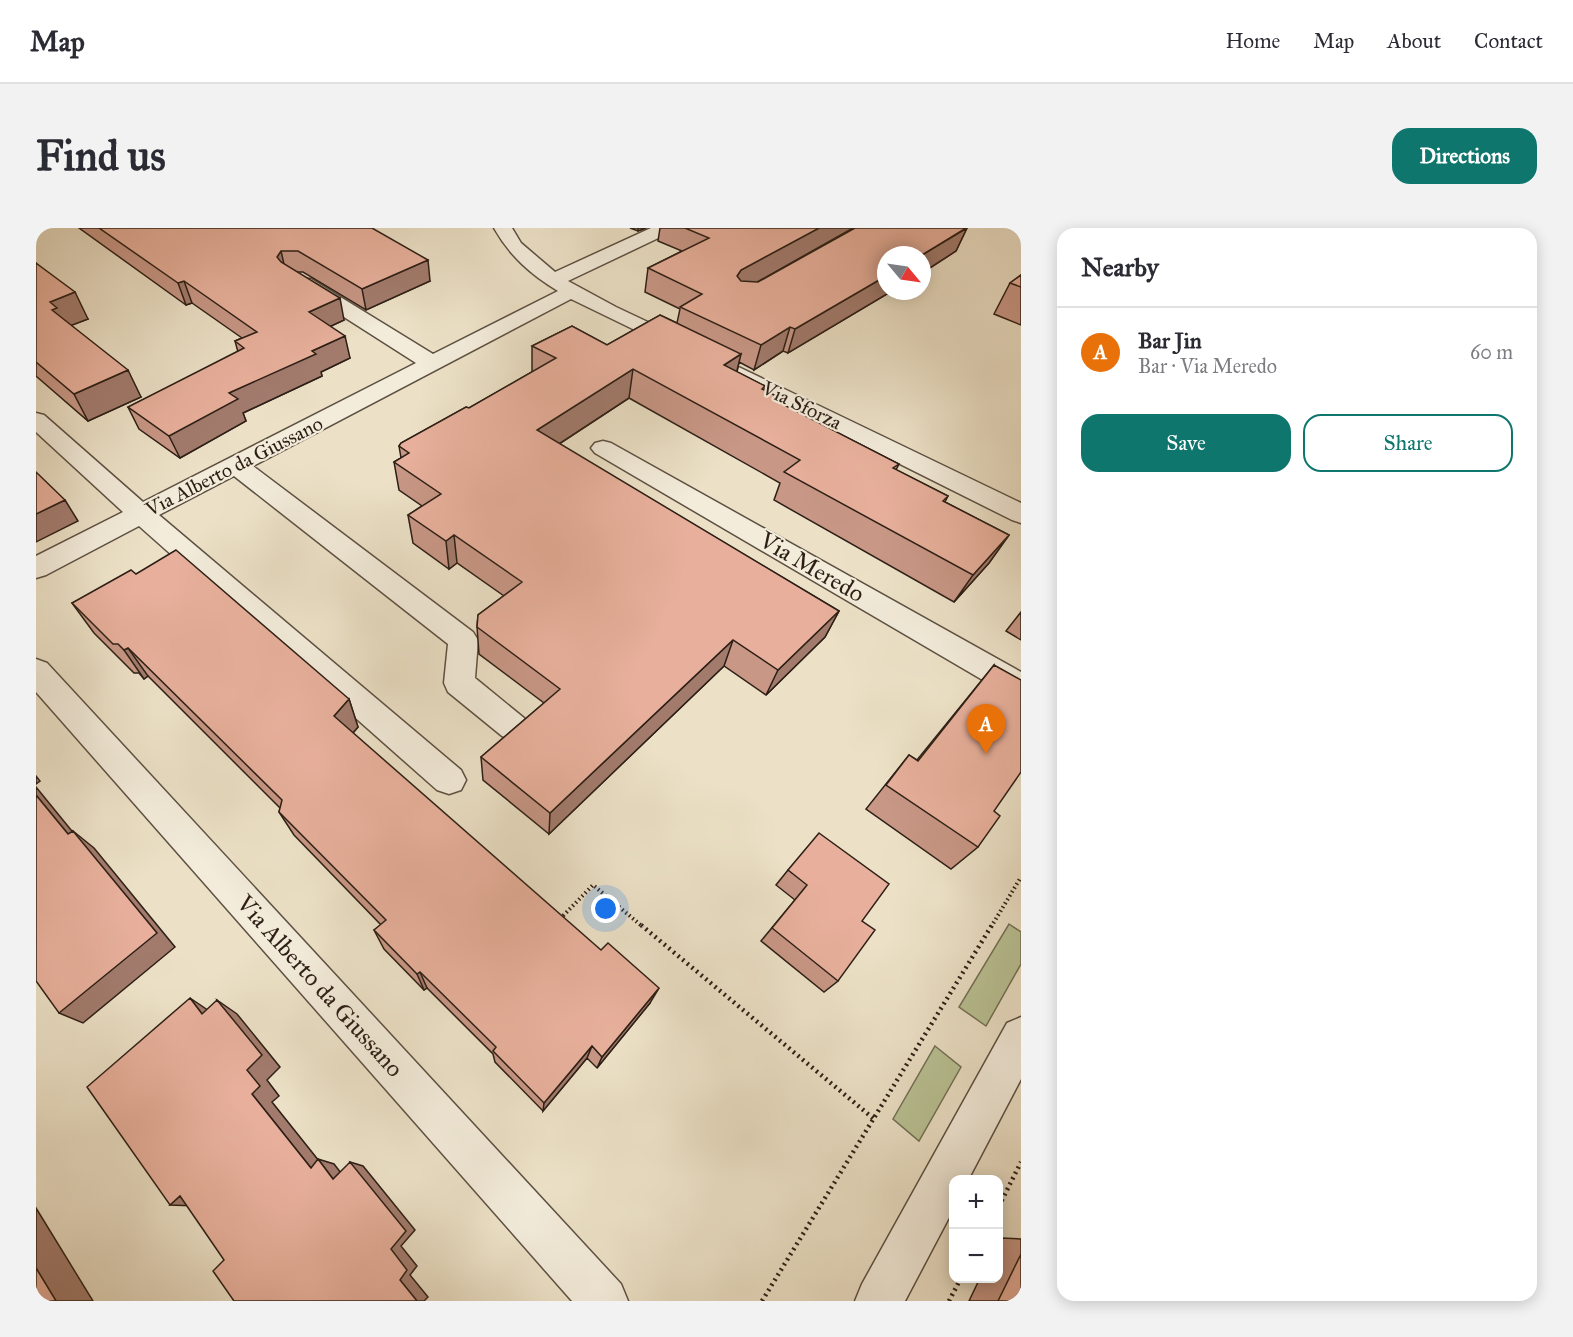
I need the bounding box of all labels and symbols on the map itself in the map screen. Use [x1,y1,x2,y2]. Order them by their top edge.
north arrow [877,246,931,300]
street label: Via Sforza [757,375,846,435]
street label: Via Alberto da Giussano [140,411,327,522]
street label: Via Meredo [753,524,870,609]
pin: A [966,704,1006,754]
street label: Via Alberto da Giussano [230,888,410,1083]
your location [591,894,620,923]

